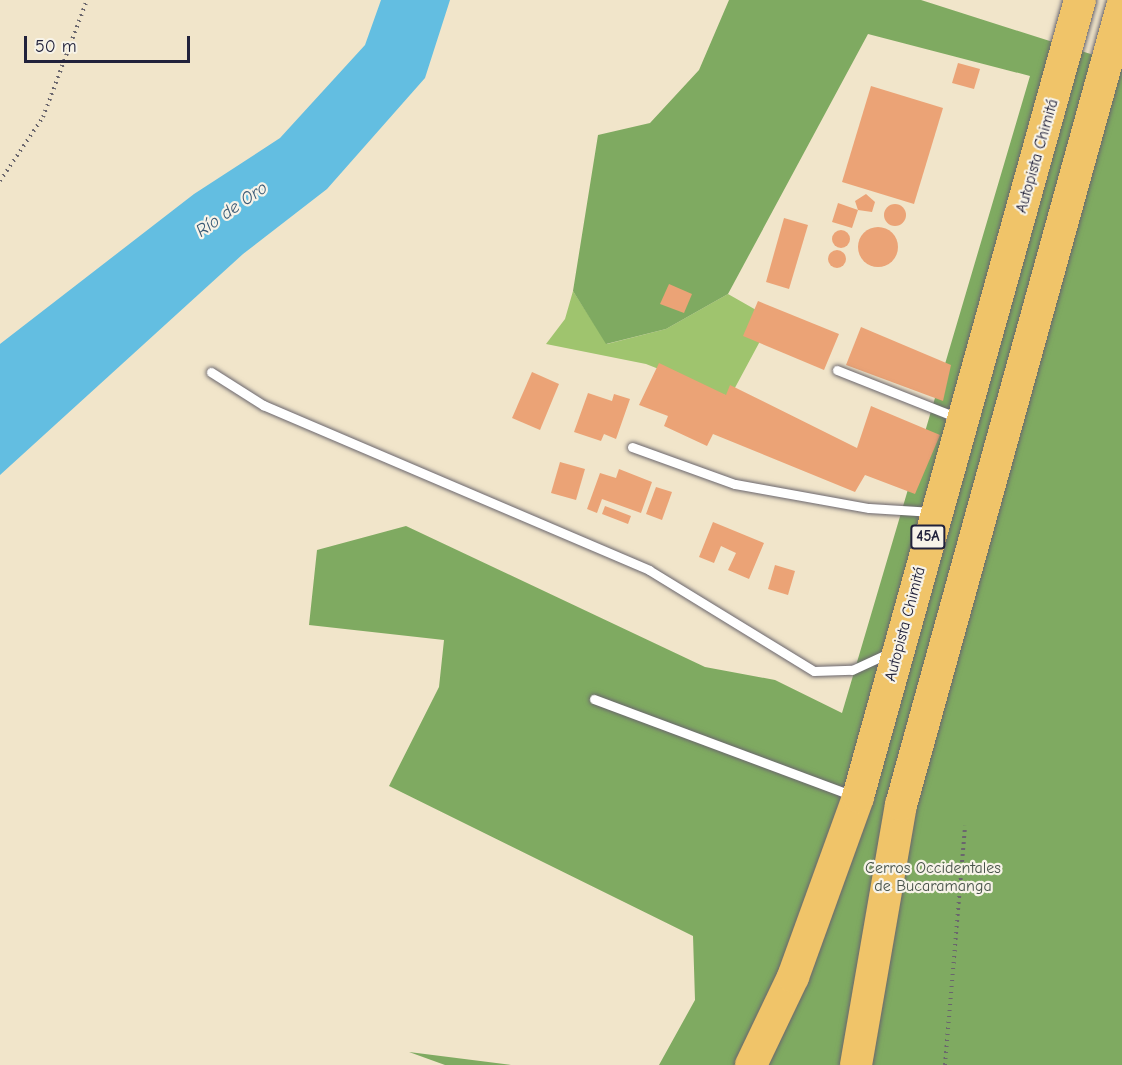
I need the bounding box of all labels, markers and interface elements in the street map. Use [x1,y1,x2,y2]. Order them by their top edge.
scale bar [27,24,194,62]
text: 50 m [35,36,77,57]
street label: Autopista Chimitá [1012,97,1062,215]
water label: Río de Oro [192,178,272,242]
road number: 45A [910,525,946,549]
street label: Autopista Chimitá [880,565,930,683]
park label: Cerros Occidentales de Bucaramanga [865,858,1001,896]

